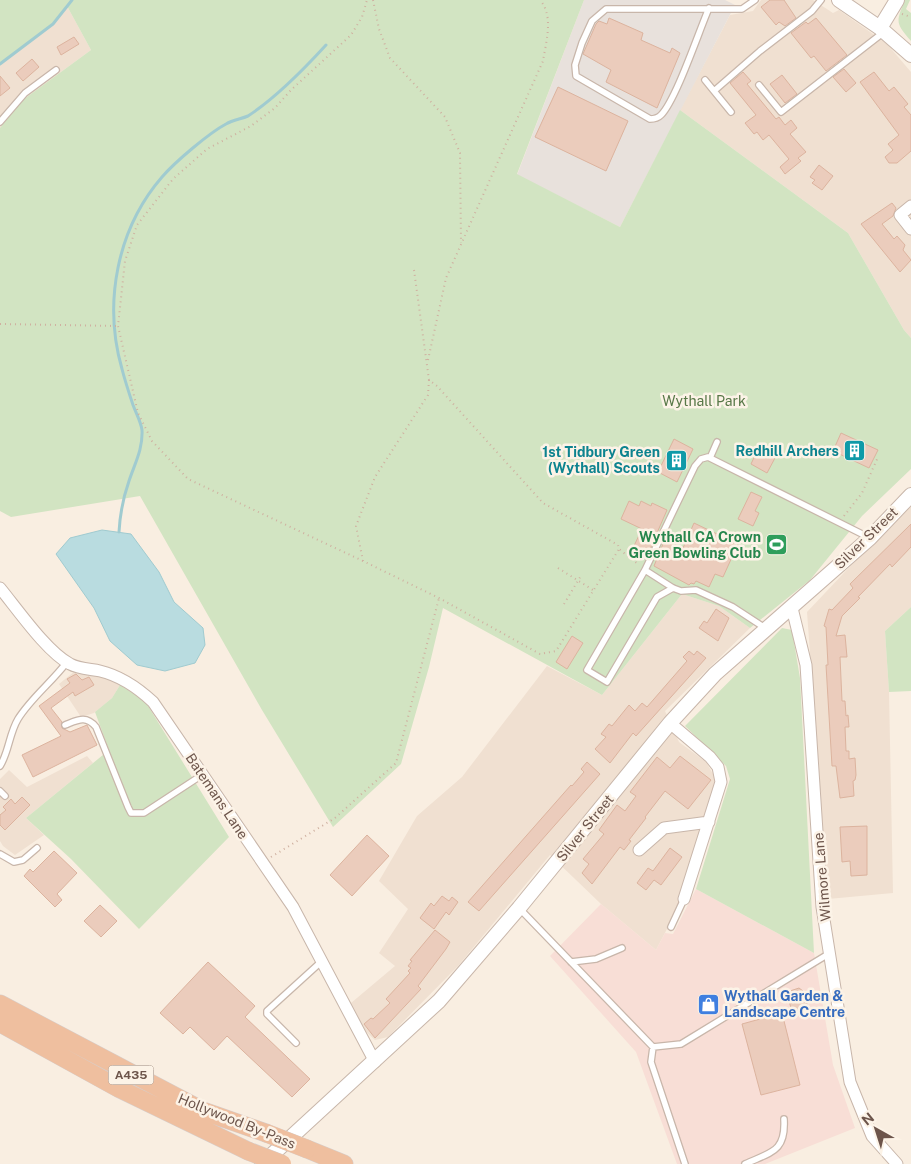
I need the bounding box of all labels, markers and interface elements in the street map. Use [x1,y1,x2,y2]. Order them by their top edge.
park label: Wythall Park [662,393,746,409]
building icon: Redhill Archers [843,439,867,463]
place label: Redhill Archers [736,443,839,459]
place label: 1st Tidbury Green (Wythall) Scouts [542,444,660,476]
building icon: 1st Tidbury Green (Wythall) Scouts [664,448,688,472]
street label: Silver Street [831,504,901,572]
place label: Wythall CA Crown Green Bowling Club [628,529,761,561]
sports icon: Wythall CA Crown Green Bowling Club [765,533,789,557]
street label: Batemans Lane [182,750,252,842]
street label: Silver Street [553,791,617,865]
street label: Wilmore Lane [810,832,834,922]
place label: Wythall Garden & Landscape Centre [724,988,845,1020]
shop icon: Wythall Garden & Landscape Centre [696,992,720,1016]
road number: A435 [108,1066,154,1084]
street label: Hollywood By-Pass [176,1090,298,1152]
north arrow [851,1104,901,1154]
text: N [859,1109,877,1129]

